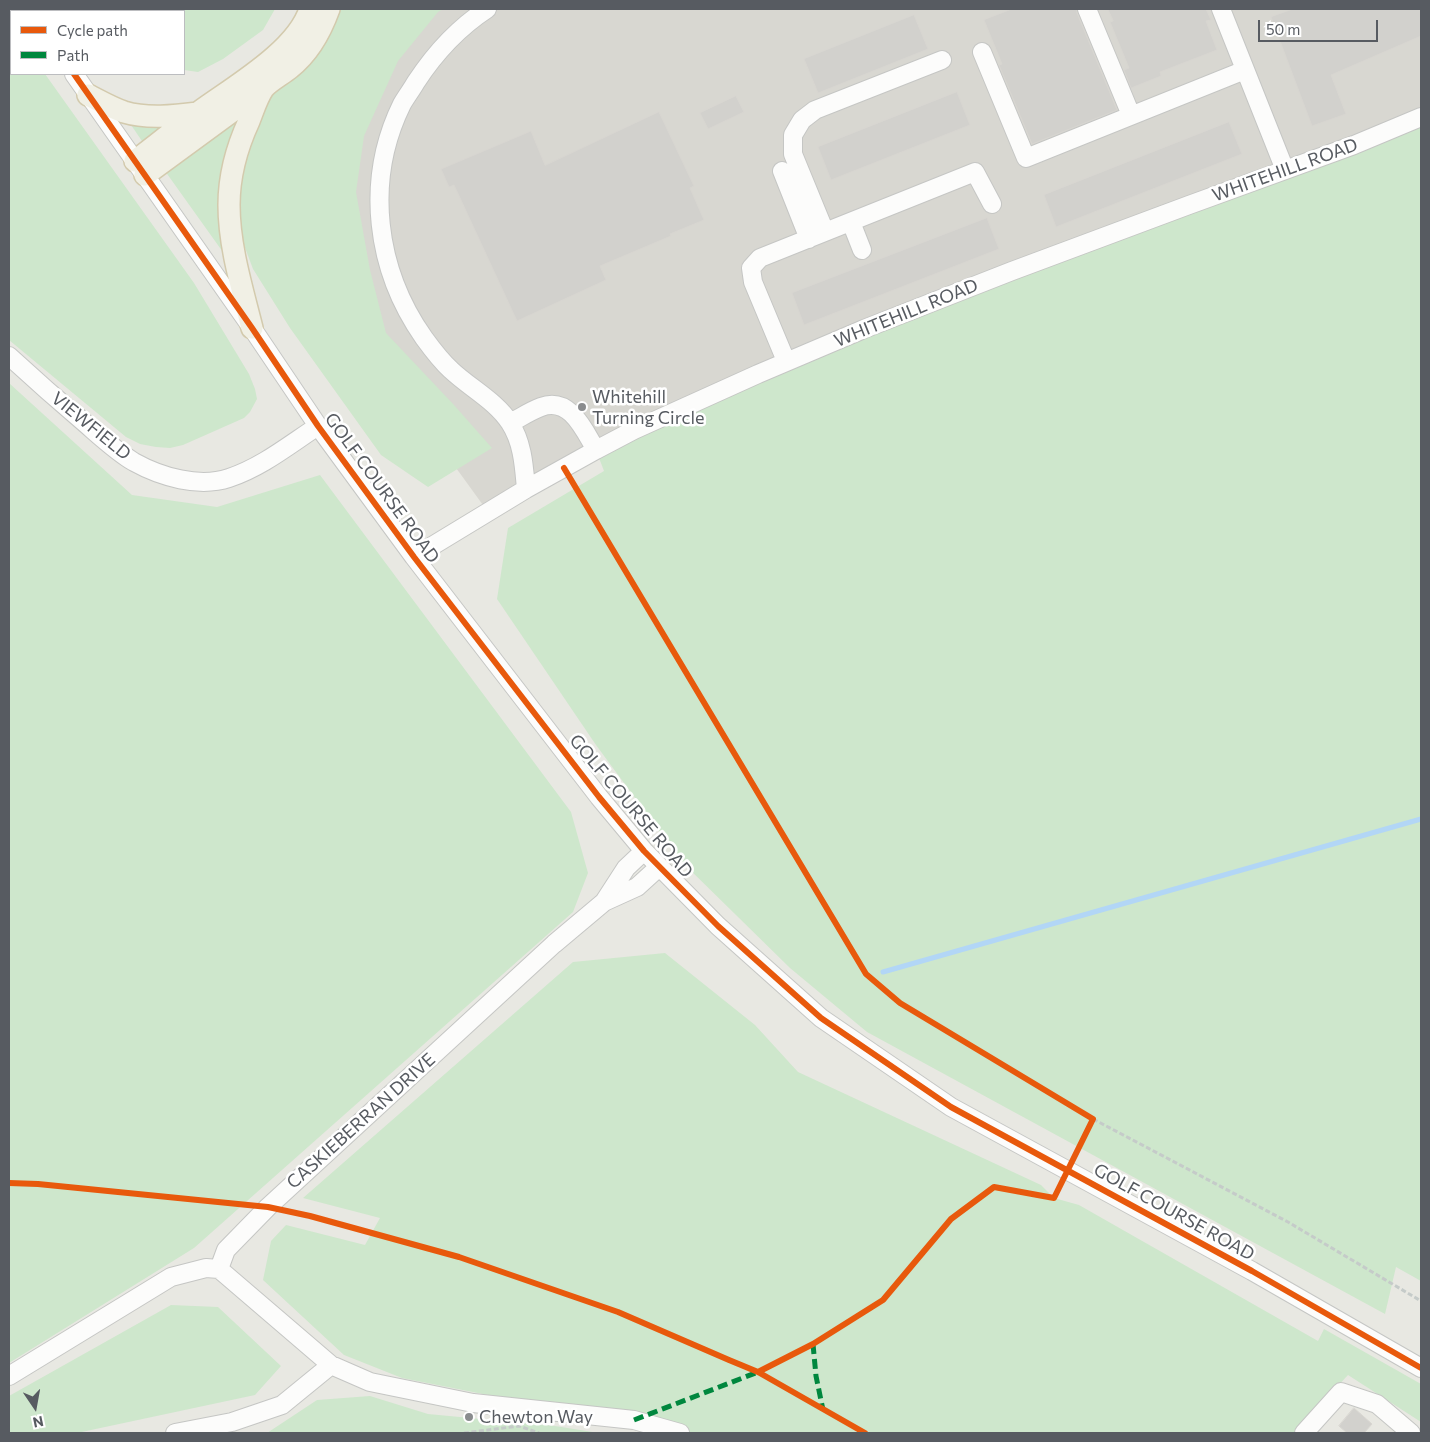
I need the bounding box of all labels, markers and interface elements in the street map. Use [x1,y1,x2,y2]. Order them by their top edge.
legend [10,10,185,75]
scale bar [1260,10,1380,42]
text: 50 m [1266,20,1300,38]
text: Cycle path [57,21,128,39]
text: Path [57,46,89,64]
street label: WHITEHILL ROAD [1209,134,1361,206]
street label: WHITEHILL ROAD [831,274,981,352]
place label: Whitehill Turning Circle [592,386,705,428]
street label: VIEWFIELD [47,387,135,465]
marker: Whitehill Turning Circle [576,401,588,413]
street label: GOLF COURSE ROAD [320,409,444,567]
street label: GOLF COURSE ROAD [565,730,697,882]
street label: CASKIEBERRAN DRIVE [282,1049,440,1193]
street label: GOLF COURSE ROAD [1090,1159,1258,1265]
north arrow [10,1382,60,1432]
place label: Chewton Way [479,1406,593,1428]
marker: Chewton Way [463,1411,475,1423]
text: N [31,1413,45,1432]

